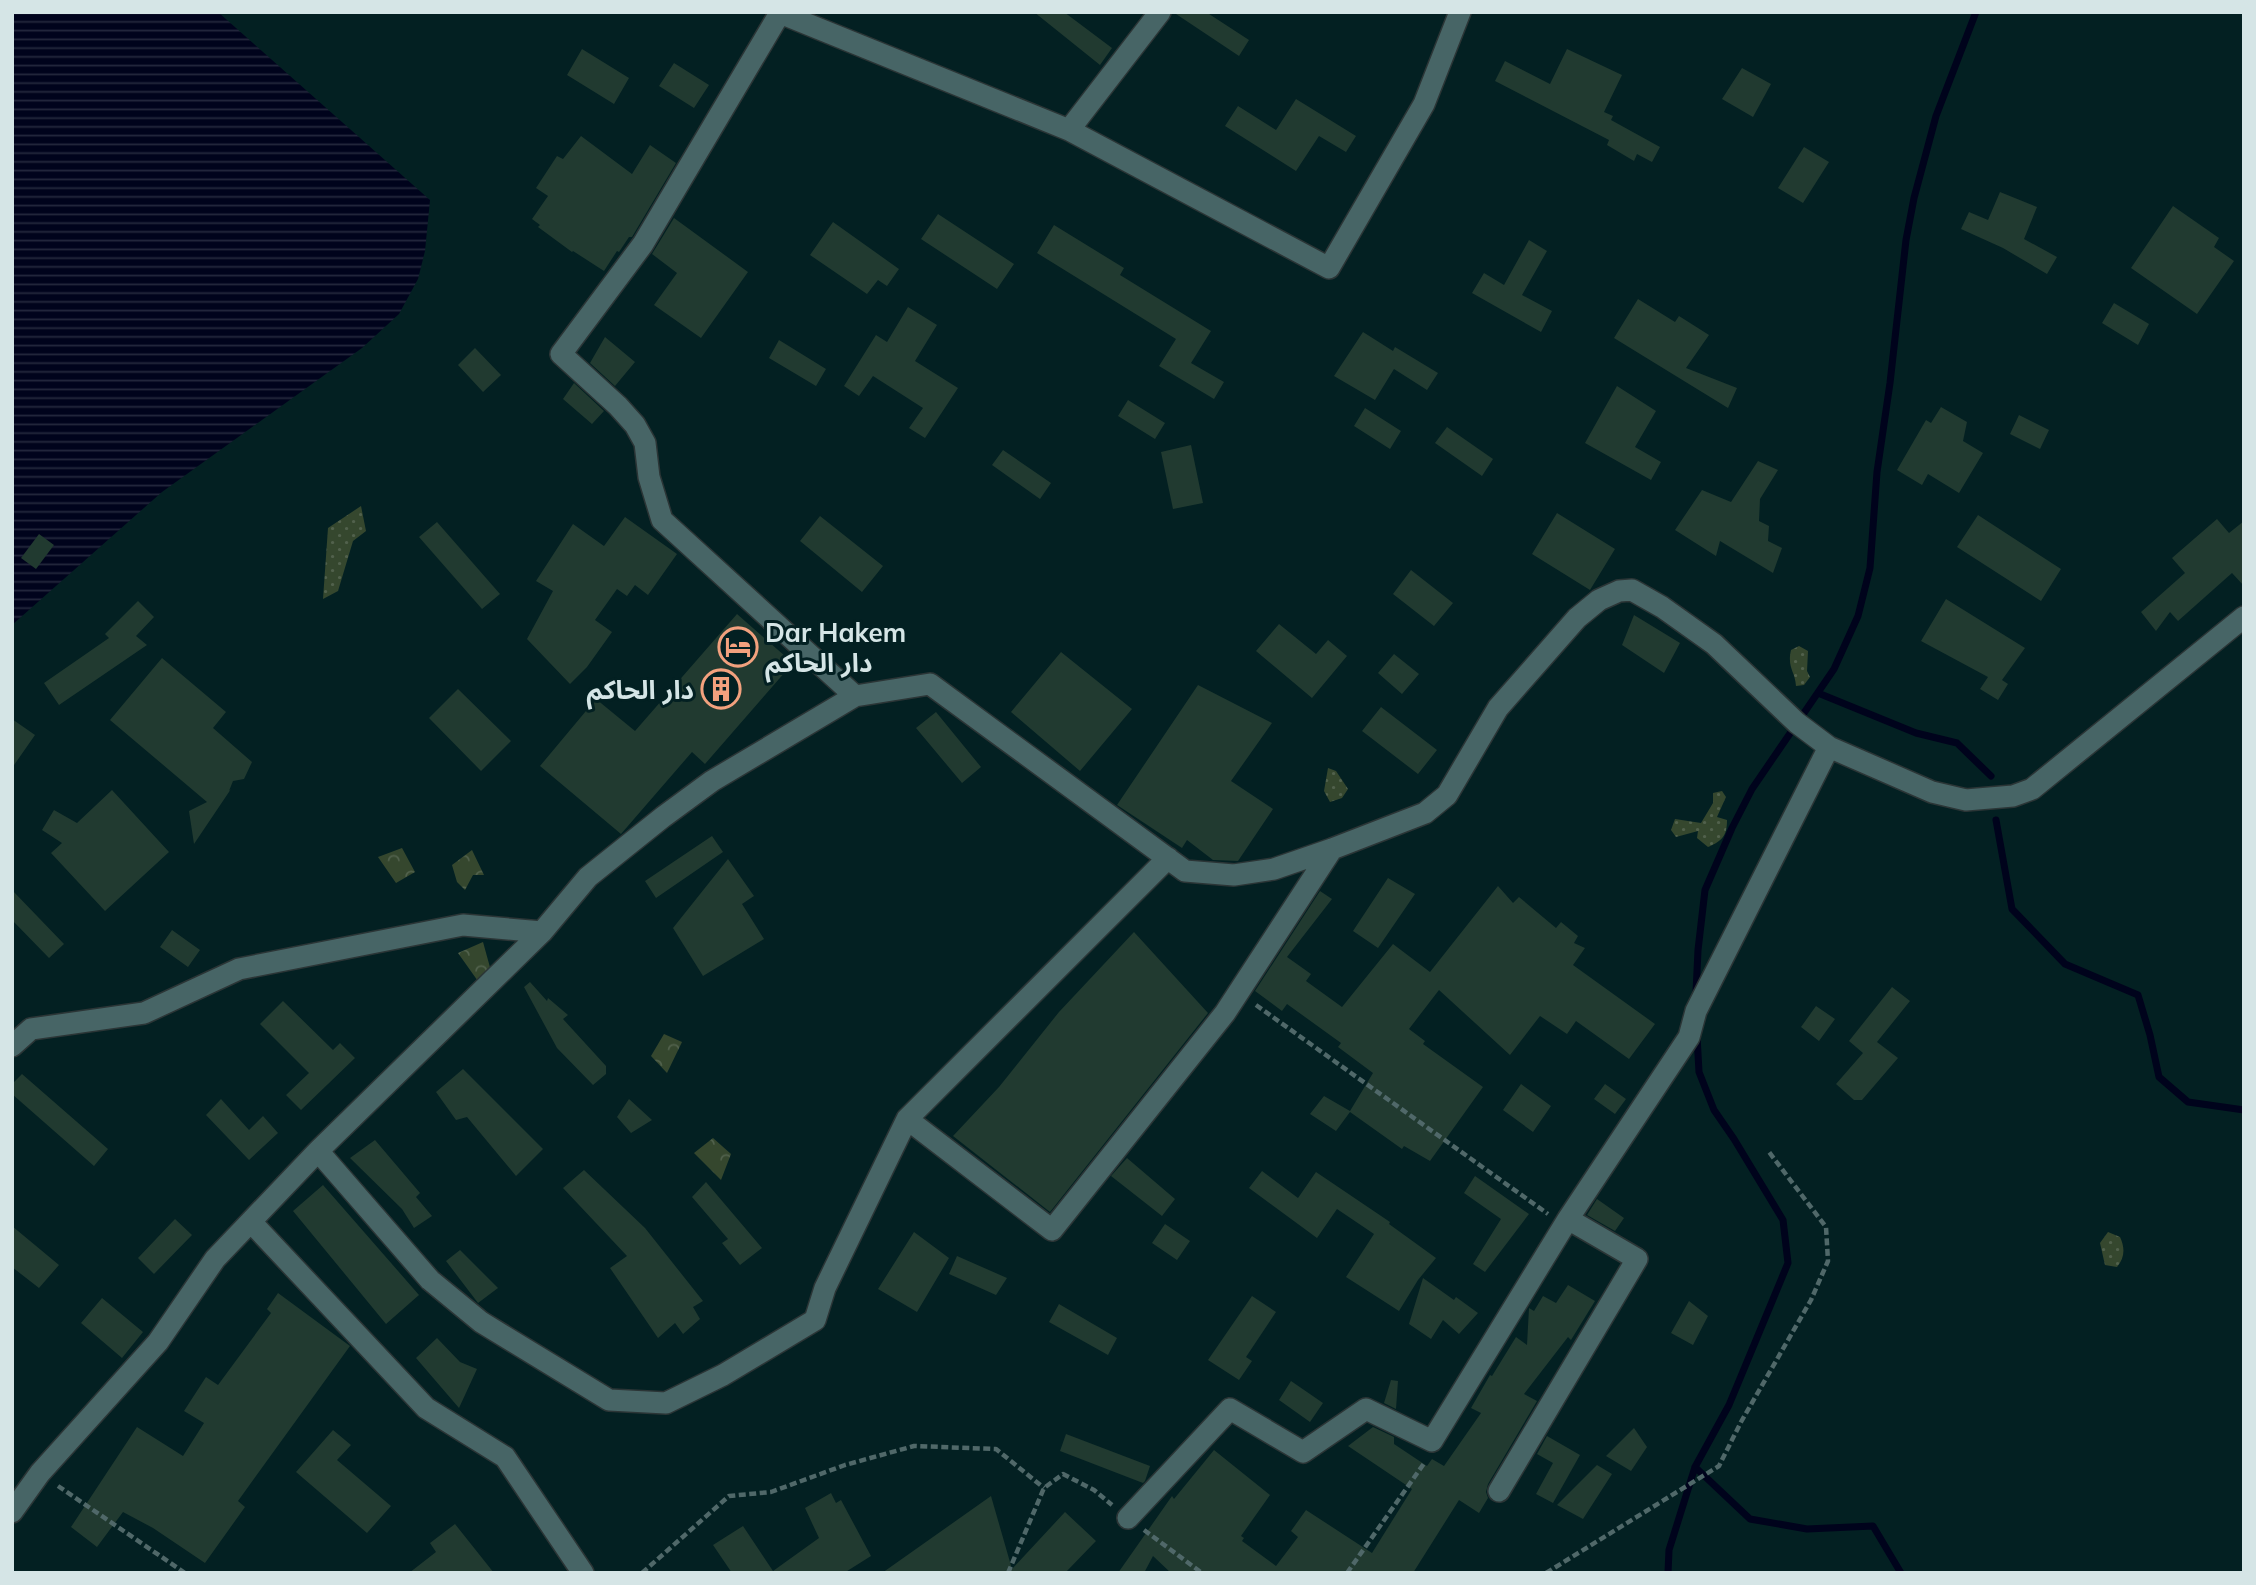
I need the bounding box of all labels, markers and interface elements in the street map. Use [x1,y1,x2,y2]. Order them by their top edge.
place label: Dar Hakem دار الحاكم [765,616,906,683]
hotel icon: Dar Hakem دار الحاكم [717,626,759,668]
building icon: دار الحاكم [700,668,742,710]
place label: دار الحاكم [587,673,694,710]

